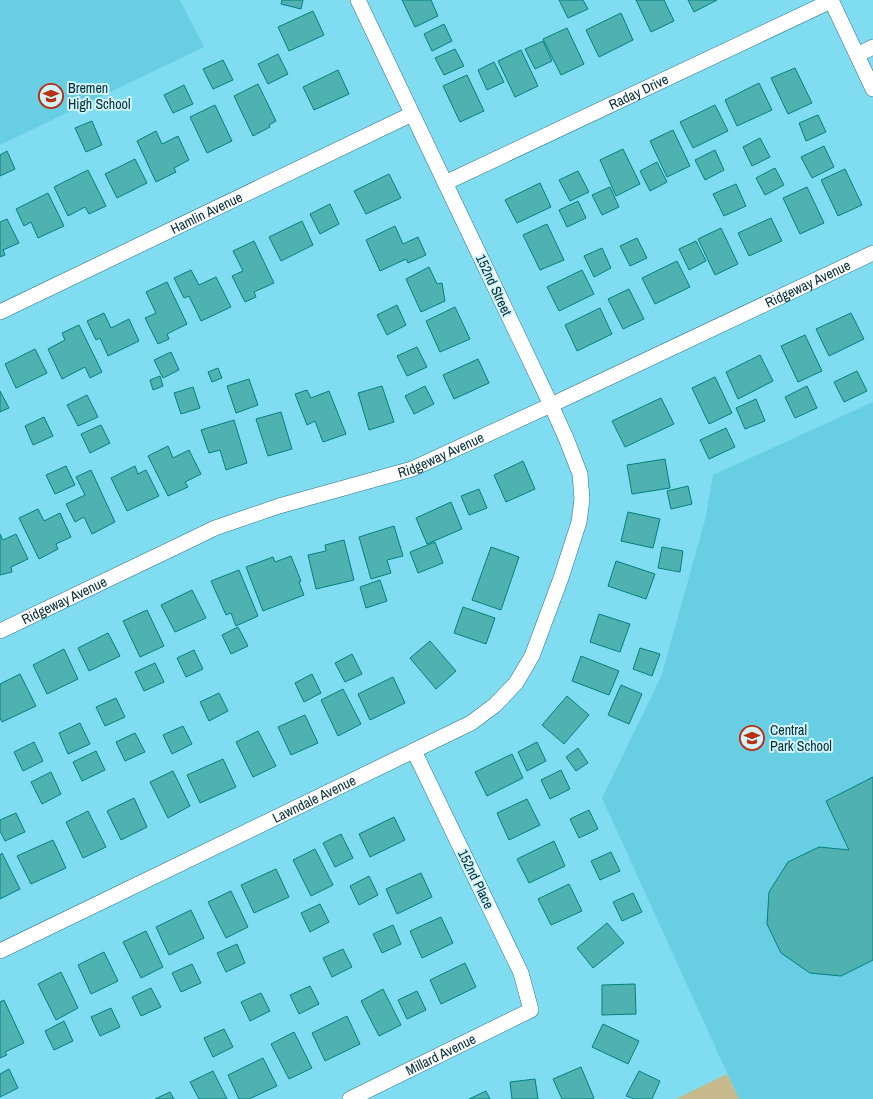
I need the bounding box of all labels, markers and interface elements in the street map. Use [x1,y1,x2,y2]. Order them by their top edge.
street label: Raday Drive [606,70,671,113]
place label: Bremen High School [68,79,131,113]
school or university icon: Bremen High School [38,83,64,109]
street label: Hamlin Avenue [167,188,245,238]
street label: 152nd Street [472,251,516,319]
street label: Ridgeway Avenue [762,256,853,312]
street label: Ridgeway Avenue [396,428,487,482]
street label: Ridgeway Avenue [18,572,110,628]
place label: Central Park School [770,721,832,755]
school or university icon: Central Park School [739,725,765,751]
street label: Lawndale Avenue [269,771,359,827]
street label: 152nd Place [454,846,498,912]
street label: Millard Avenue [403,1030,479,1079]

